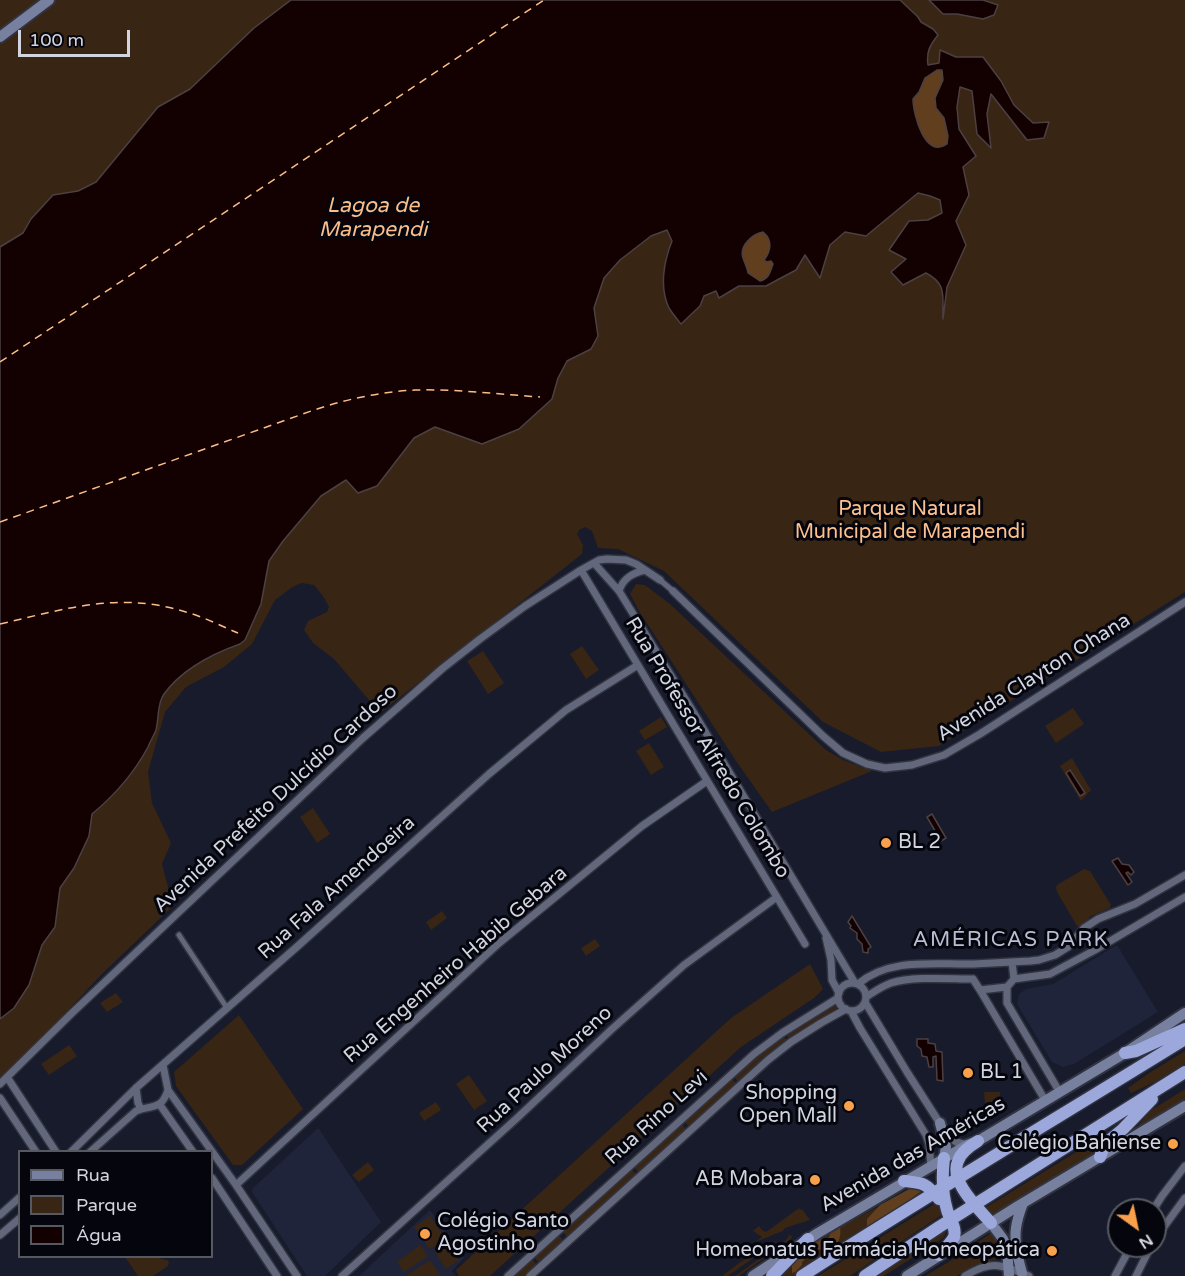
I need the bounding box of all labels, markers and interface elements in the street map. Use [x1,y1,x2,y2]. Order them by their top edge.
scale bar [21,18,134,56]
text: 100 m [29,29,84,51]
water label: Lagoa de Marapendi [319,193,427,243]
park label: Parque Natural Municipal de Marapendi [795,498,1025,545]
street label: Avenida Clayton Ohana [933,609,1135,747]
street label: Rua Professor Alfredo Colombo [619,613,795,883]
street label: Avenida Prefeito Dulcídio Cardoso [149,680,403,918]
street label: Rua Fala Amendoeira [254,811,420,965]
place label: BL 2 [898,831,941,855]
marker: BL 2 [879,836,893,850]
street label: Rua Engenheiro Habib Gebara [339,861,573,1069]
district label: AMÉRICAS PARK [913,927,1109,953]
street label: Rua Paulo Moreno [473,1001,617,1139]
place label: BL 1 [980,1061,1023,1085]
street label: Rua Rino Levi [601,1066,713,1170]
marker: BL 1 [961,1066,975,1080]
place label: Shopping Open Mall [739,1082,837,1129]
street label: Avenida das Américas [816,1092,1010,1218]
marker: Shopping Open Mall [842,1099,856,1113]
place label: Colégio Bahiense [997,1132,1161,1156]
marker: Colégio Bahiense [1166,1137,1180,1151]
legend [18,1150,213,1258]
text: Rua [76,1164,110,1186]
place label: AB Mobara [695,1168,803,1192]
marker: AB Mobara [808,1173,822,1187]
text: Parque [76,1194,137,1216]
north arrow [1107,1198,1167,1258]
place label: Colégio Santo Agostinho [437,1210,569,1257]
text: Água [76,1224,122,1246]
marker: Colégio Santo Agostinho [418,1227,432,1241]
text: N [1135,1230,1157,1253]
place label: Homeonatus Farmácia Homeopática [695,1239,1040,1263]
marker: Homeonatus Farmácia Homeopática [1045,1244,1059,1258]

